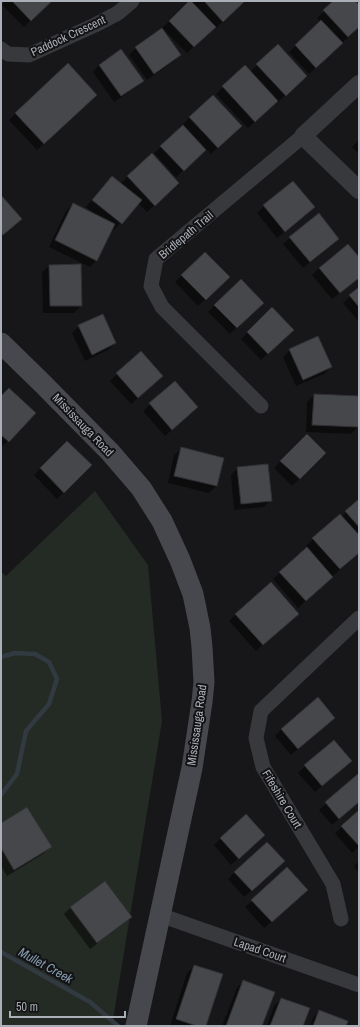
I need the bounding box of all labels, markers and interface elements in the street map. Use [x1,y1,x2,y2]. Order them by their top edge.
street label: Paddock Crescent [28,12,108,60]
street label: Bridlepath Trail [155,207,217,263]
street label: Mississauga Road [49,390,117,460]
street label: Mississauga Road [183,684,211,766]
street label: Fifeshire Court [258,767,306,831]
street label: Lapad Court [232,934,288,966]
water label: Mullet Creek [15,944,77,988]
scale bar [10,993,125,1019]
text: 50 m [16,999,38,1015]

